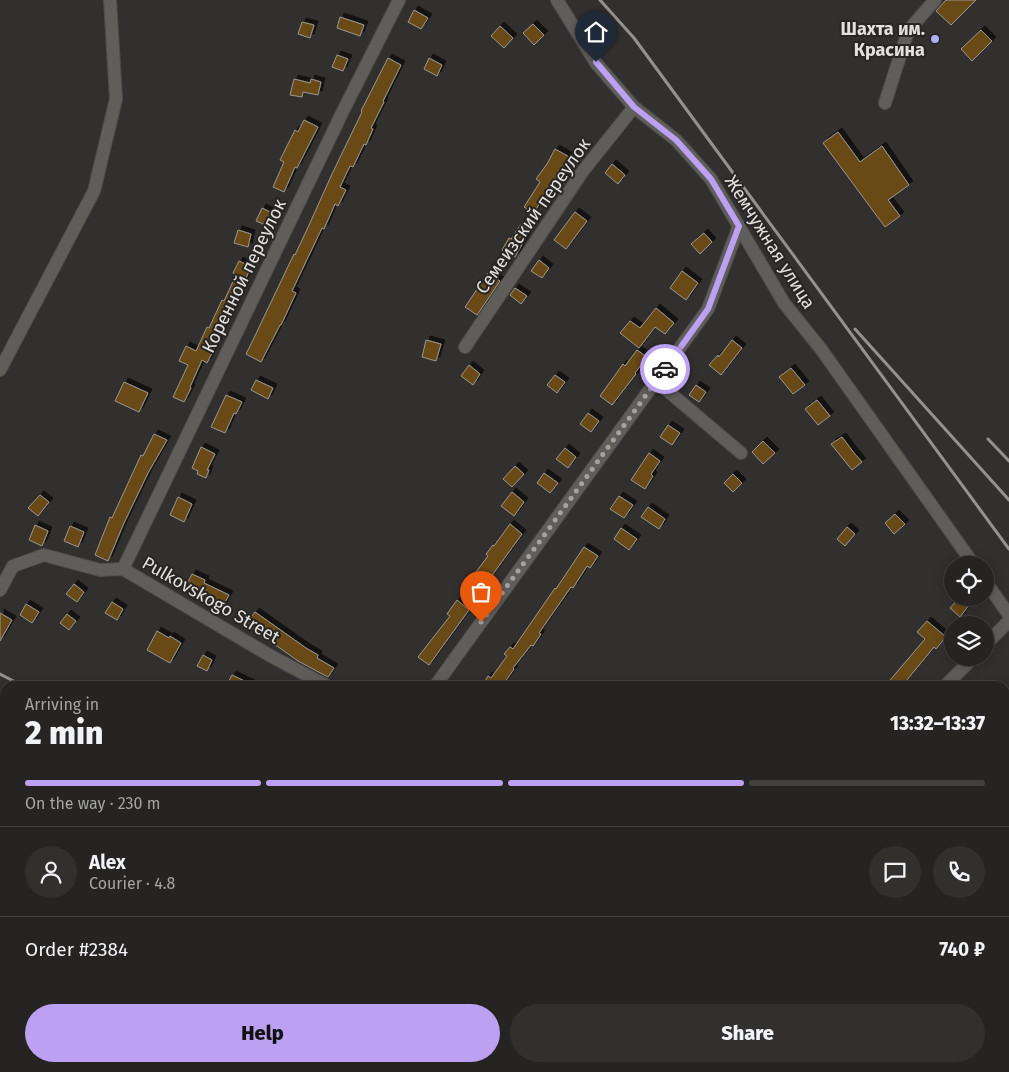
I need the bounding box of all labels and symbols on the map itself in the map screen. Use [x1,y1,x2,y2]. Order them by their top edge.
pin [575,11,617,62]
place label: Шахта им. Красина [841,18,925,61]
marker: Шахта им. Красина [929,33,941,45]
street label: Семеизский переулок [471,133,596,298]
street label: Жемчужная улица [720,171,820,313]
street label: Коренной переулок [197,195,291,357]
courier [640,344,690,394]
street label: Pulkovskogo Street [138,552,284,649]
pin [460,571,502,622]

